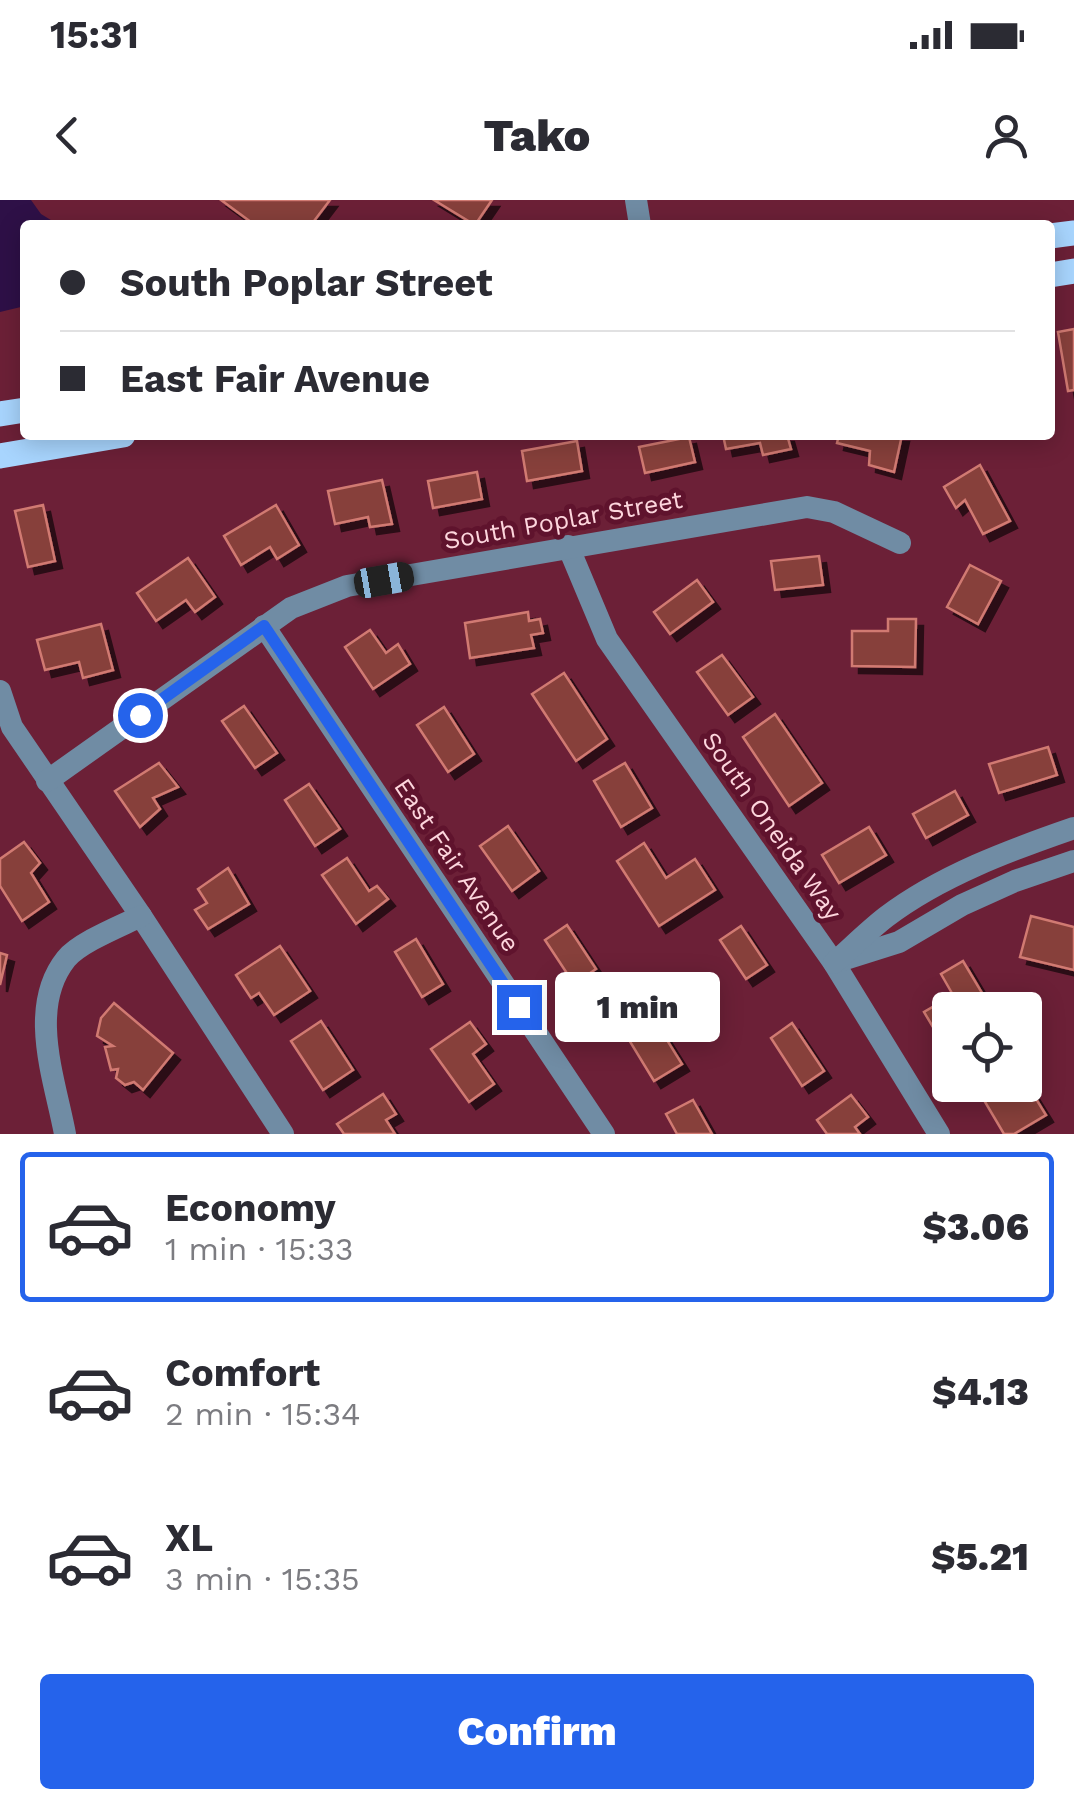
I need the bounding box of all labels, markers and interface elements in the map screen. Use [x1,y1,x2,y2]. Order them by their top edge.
text: 15:31 [50,13,139,57]
icon: back [40,108,95,163]
icon: person [979,108,1034,163]
text: Tako [483,109,591,162]
text: South Poplar Street [120,261,493,305]
text: East Fair Avenue [120,357,430,401]
street label: South Poplar Street [441,485,685,555]
car [352,560,416,600]
route start [118,693,163,738]
street label: South Oneida Way [696,727,848,926]
street label: East Fair Avenue [388,773,526,957]
callout: 1 min [554,972,719,1042]
route end [497,985,542,1030]
text: 1 min [596,988,679,1026]
map controls [932,992,1042,1102]
button: locate [932,992,1042,1102]
icon: car [45,1182,135,1272]
text: Economy [165,1186,336,1230]
text: $3.06 [922,1205,1029,1249]
text: 1 min · 15:33 [165,1230,354,1268]
icon: car [45,1347,135,1437]
text: Comfort [165,1351,320,1395]
text: $4.13 [932,1370,1029,1414]
text: 2 min · 15:34 [165,1395,361,1433]
icon: car [45,1512,135,1602]
text: XL [165,1516,213,1560]
text: $5.21 [931,1535,1029,1579]
text: 3 min · 15:35 [165,1560,360,1598]
button: Confirm [40,1674,1034,1789]

